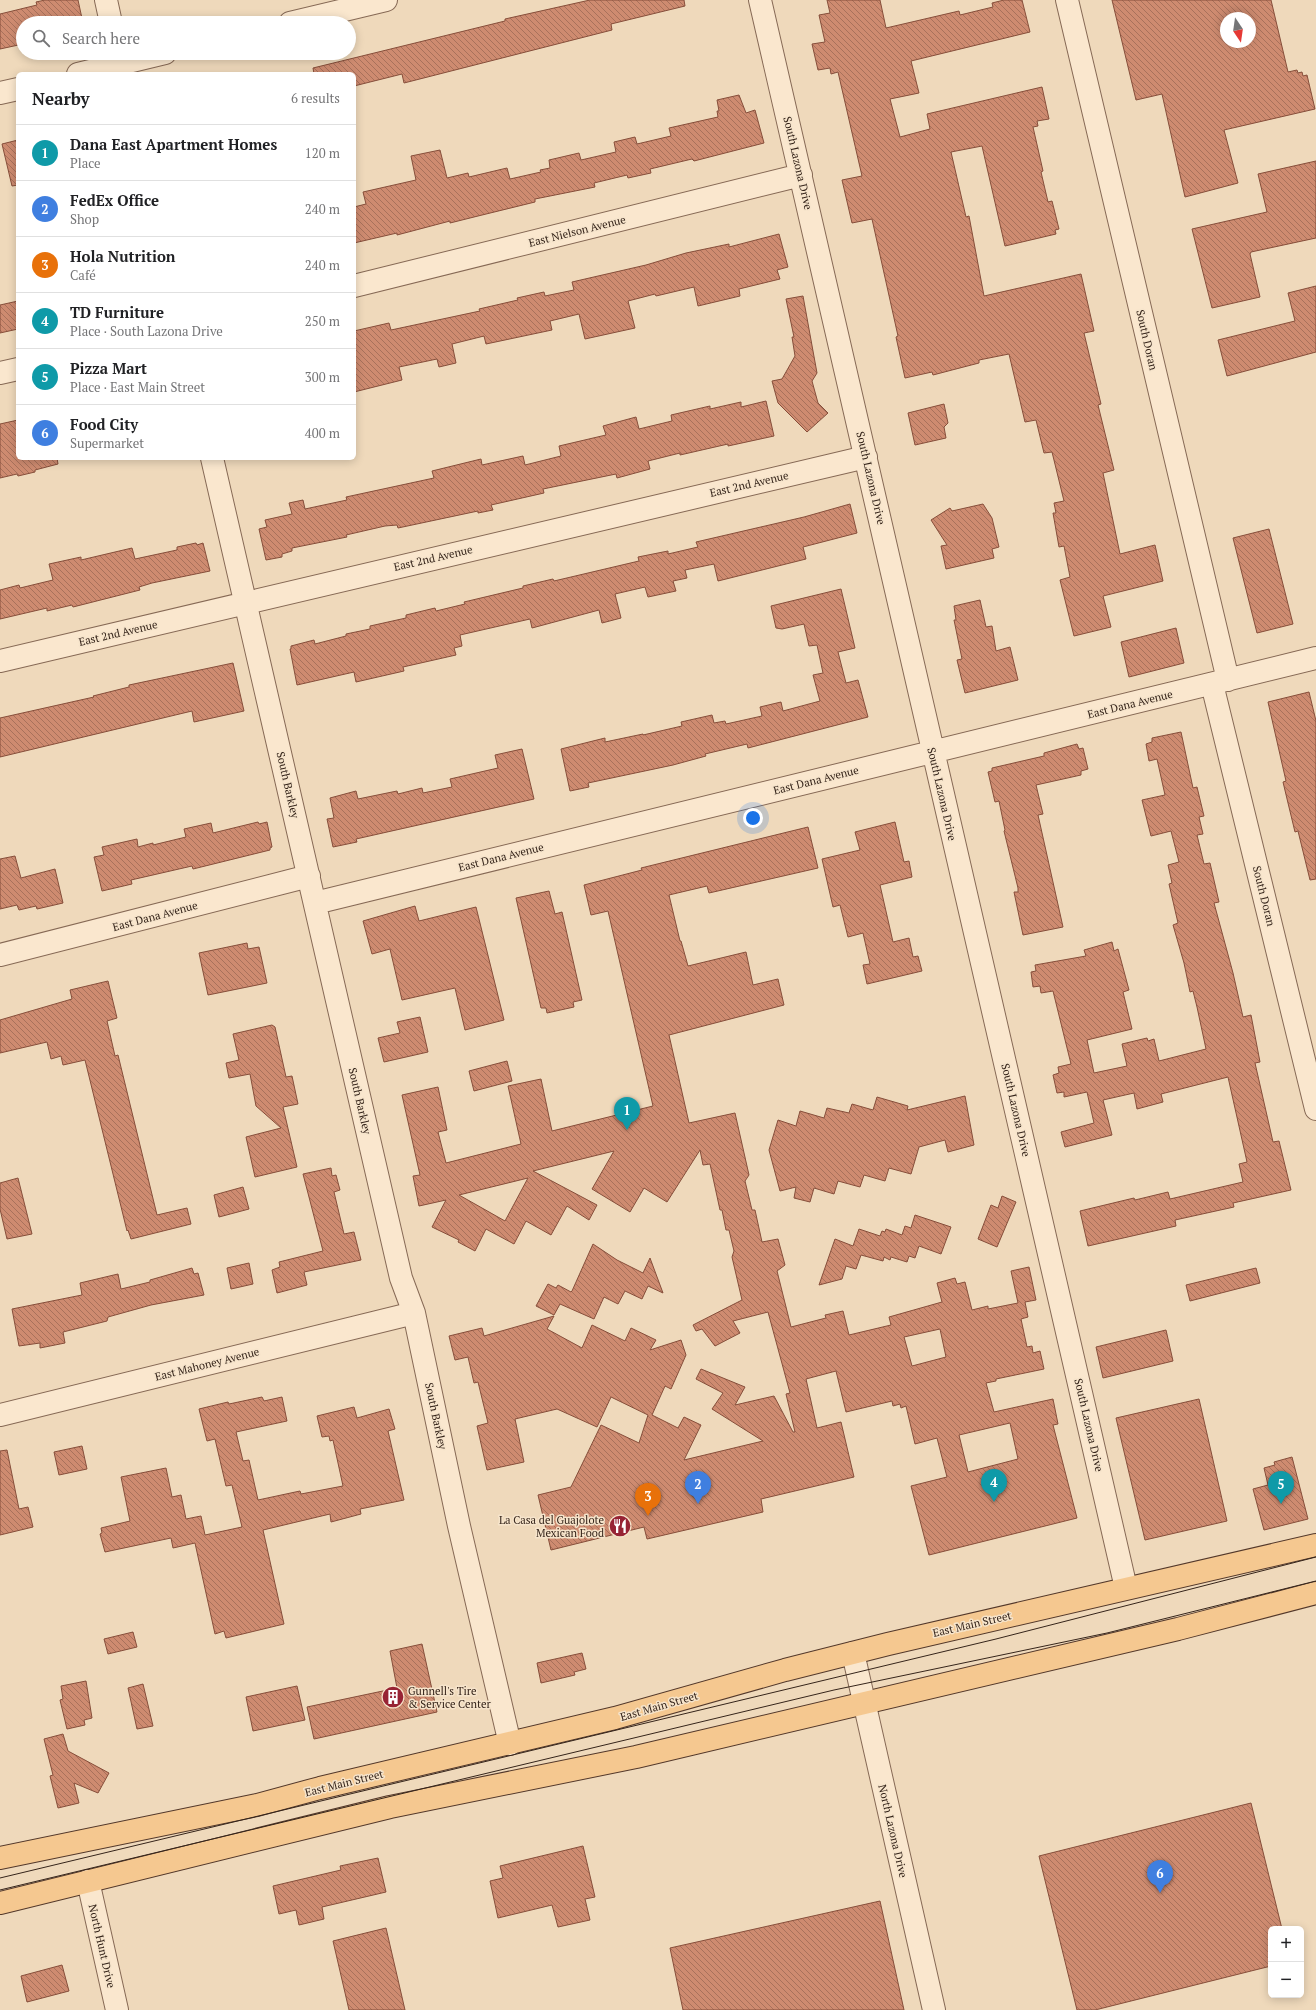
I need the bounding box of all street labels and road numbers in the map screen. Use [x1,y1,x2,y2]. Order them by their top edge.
street label: South Lazona Drive [780,115,816,212]
street label: East Nielson Avenue [527,212,627,250]
street label: South Doran [1133,308,1161,372]
street label: South Lazona Drive [853,430,889,527]
street label: East 2nd Avenue [708,468,790,500]
street label: East 2nd Avenue [392,542,474,574]
street label: East 2nd Avenue [77,617,159,649]
street label: East Dana Avenue [1086,687,1175,721]
street label: South Lazona Drive [924,746,960,843]
street label: South Barkley [274,750,303,820]
street label: East Dana Avenue [772,763,861,797]
street label: East Dana Avenue [457,840,546,874]
street label: South Doran [1250,864,1278,928]
street label: East Dana Avenue [111,898,199,934]
street label: South Lazona Drive [998,1062,1034,1159]
street label: South Barkley [346,1066,375,1136]
street label: East Mahoney Avenue [153,1344,261,1384]
street label: South Lazona Drive [1071,1377,1107,1474]
street label: South Barkley [422,1381,450,1451]
street label: East Main Street [931,1608,1013,1640]
street label: East Main Street [618,1688,700,1724]
street label: East Main Street [303,1766,385,1800]
street label: North Lazona Drive [875,1783,911,1880]
street label: North Hunt Drive [86,1903,119,1990]

